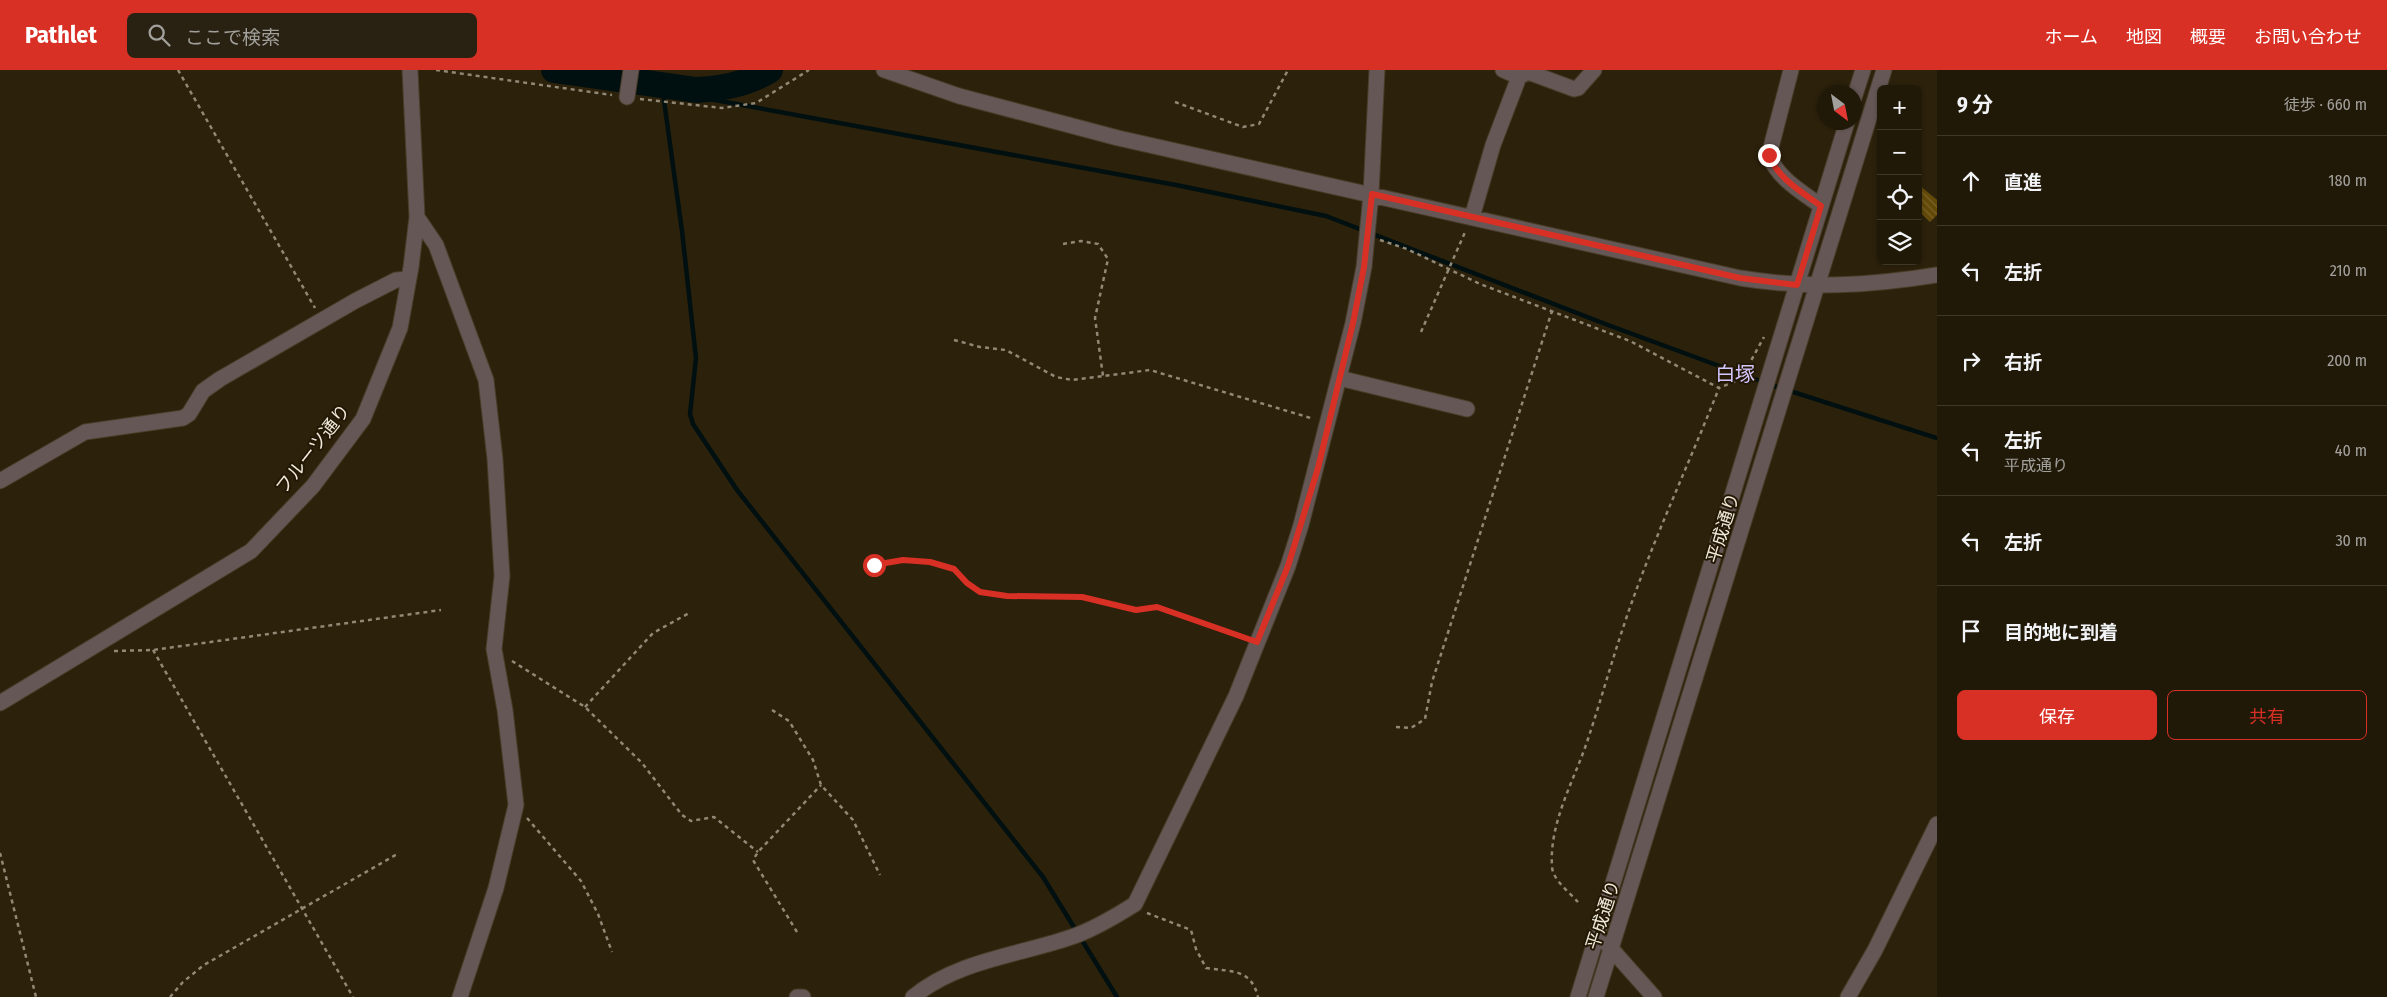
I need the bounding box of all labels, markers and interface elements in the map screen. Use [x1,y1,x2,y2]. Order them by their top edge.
search box [127,13,477,58]
text: Pathlet [25,21,97,49]
icon: search [145,21,173,49]
text: ここで検索 [185,26,280,49]
text: ホーム [2045,26,2098,48]
text: 地図 [2126,26,2162,48]
text: 概要 [2190,26,2226,48]
text: お問い合わせ [2254,26,2362,48]
north arrow [1817,85,1862,130]
map controls [1877,85,1922,265]
button: + [1877,85,1922,130]
text: 9 分 [1957,92,1993,118]
text: 徒歩 · 660 m [2284,95,2367,114]
button: − [1877,130,1922,175]
route end [1758,144,1781,167]
icon: ahead [1957,167,1985,195]
text: 直進 [2004,171,2042,194]
text: 180 m [2328,171,2367,190]
button: locate [1877,175,1922,220]
button: layers [1877,220,1922,265]
icon: left [1957,257,1985,285]
text: 左折 [2004,261,2042,284]
text: 210 m [2330,261,2367,280]
icon: right [1957,347,1985,375]
text: 右折 [2004,351,2042,374]
text: 200 m [2327,351,2367,370]
district label: 白塚 [1715,362,1755,386]
street label: フルーツ通り [271,400,355,498]
text: 左折 [2004,429,2042,452]
icon: left [1957,437,1985,465]
text: 40 m [2335,441,2367,460]
text: 平成通り [2004,456,2068,475]
street label: 平成通り [1702,490,1744,566]
icon: left [1957,527,1985,555]
text: 左折 [2004,531,2042,554]
text: 30 m [2335,531,2367,550]
route start [863,554,886,577]
icon: arrive [1957,617,1985,645]
text: 目的地に到着 [2004,621,2118,644]
button: 保存 [1957,690,2157,740]
button: 共有 [2167,690,2367,740]
street label: 平成通り [1581,877,1625,953]

